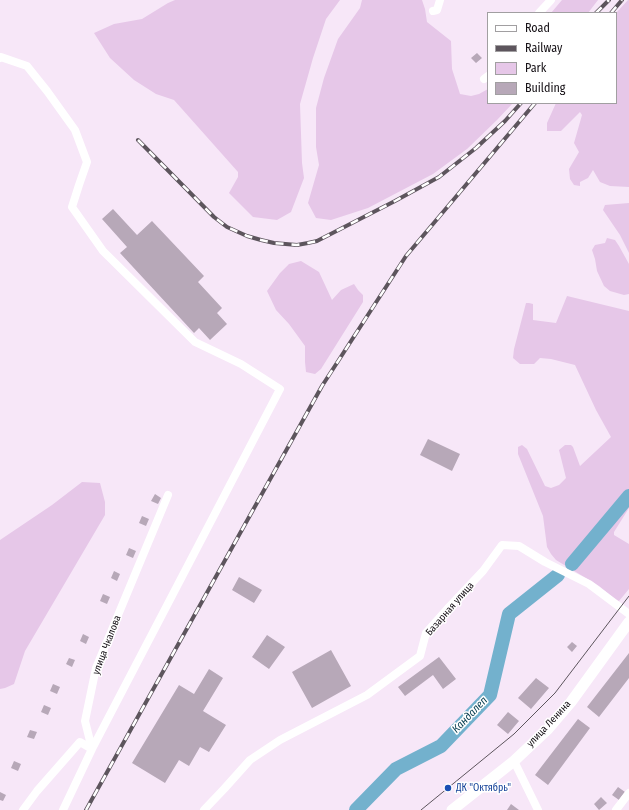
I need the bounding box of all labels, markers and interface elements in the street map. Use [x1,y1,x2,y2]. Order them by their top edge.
legend [487,12,617,104]
text: Road [525,21,550,35]
text: Railway [525,41,562,55]
text: Park [525,61,546,75]
text: Building [525,81,565,95]
street label: Базарная улица [423,580,477,638]
street label: улица Чкалова [90,614,124,676]
water label: Кандалеп [449,694,491,736]
street label: улица Ленина [524,698,574,750]
place label: ДК "Октябрь" [456,782,511,794]
marker: ДК "Октябрь" [443,783,453,793]

